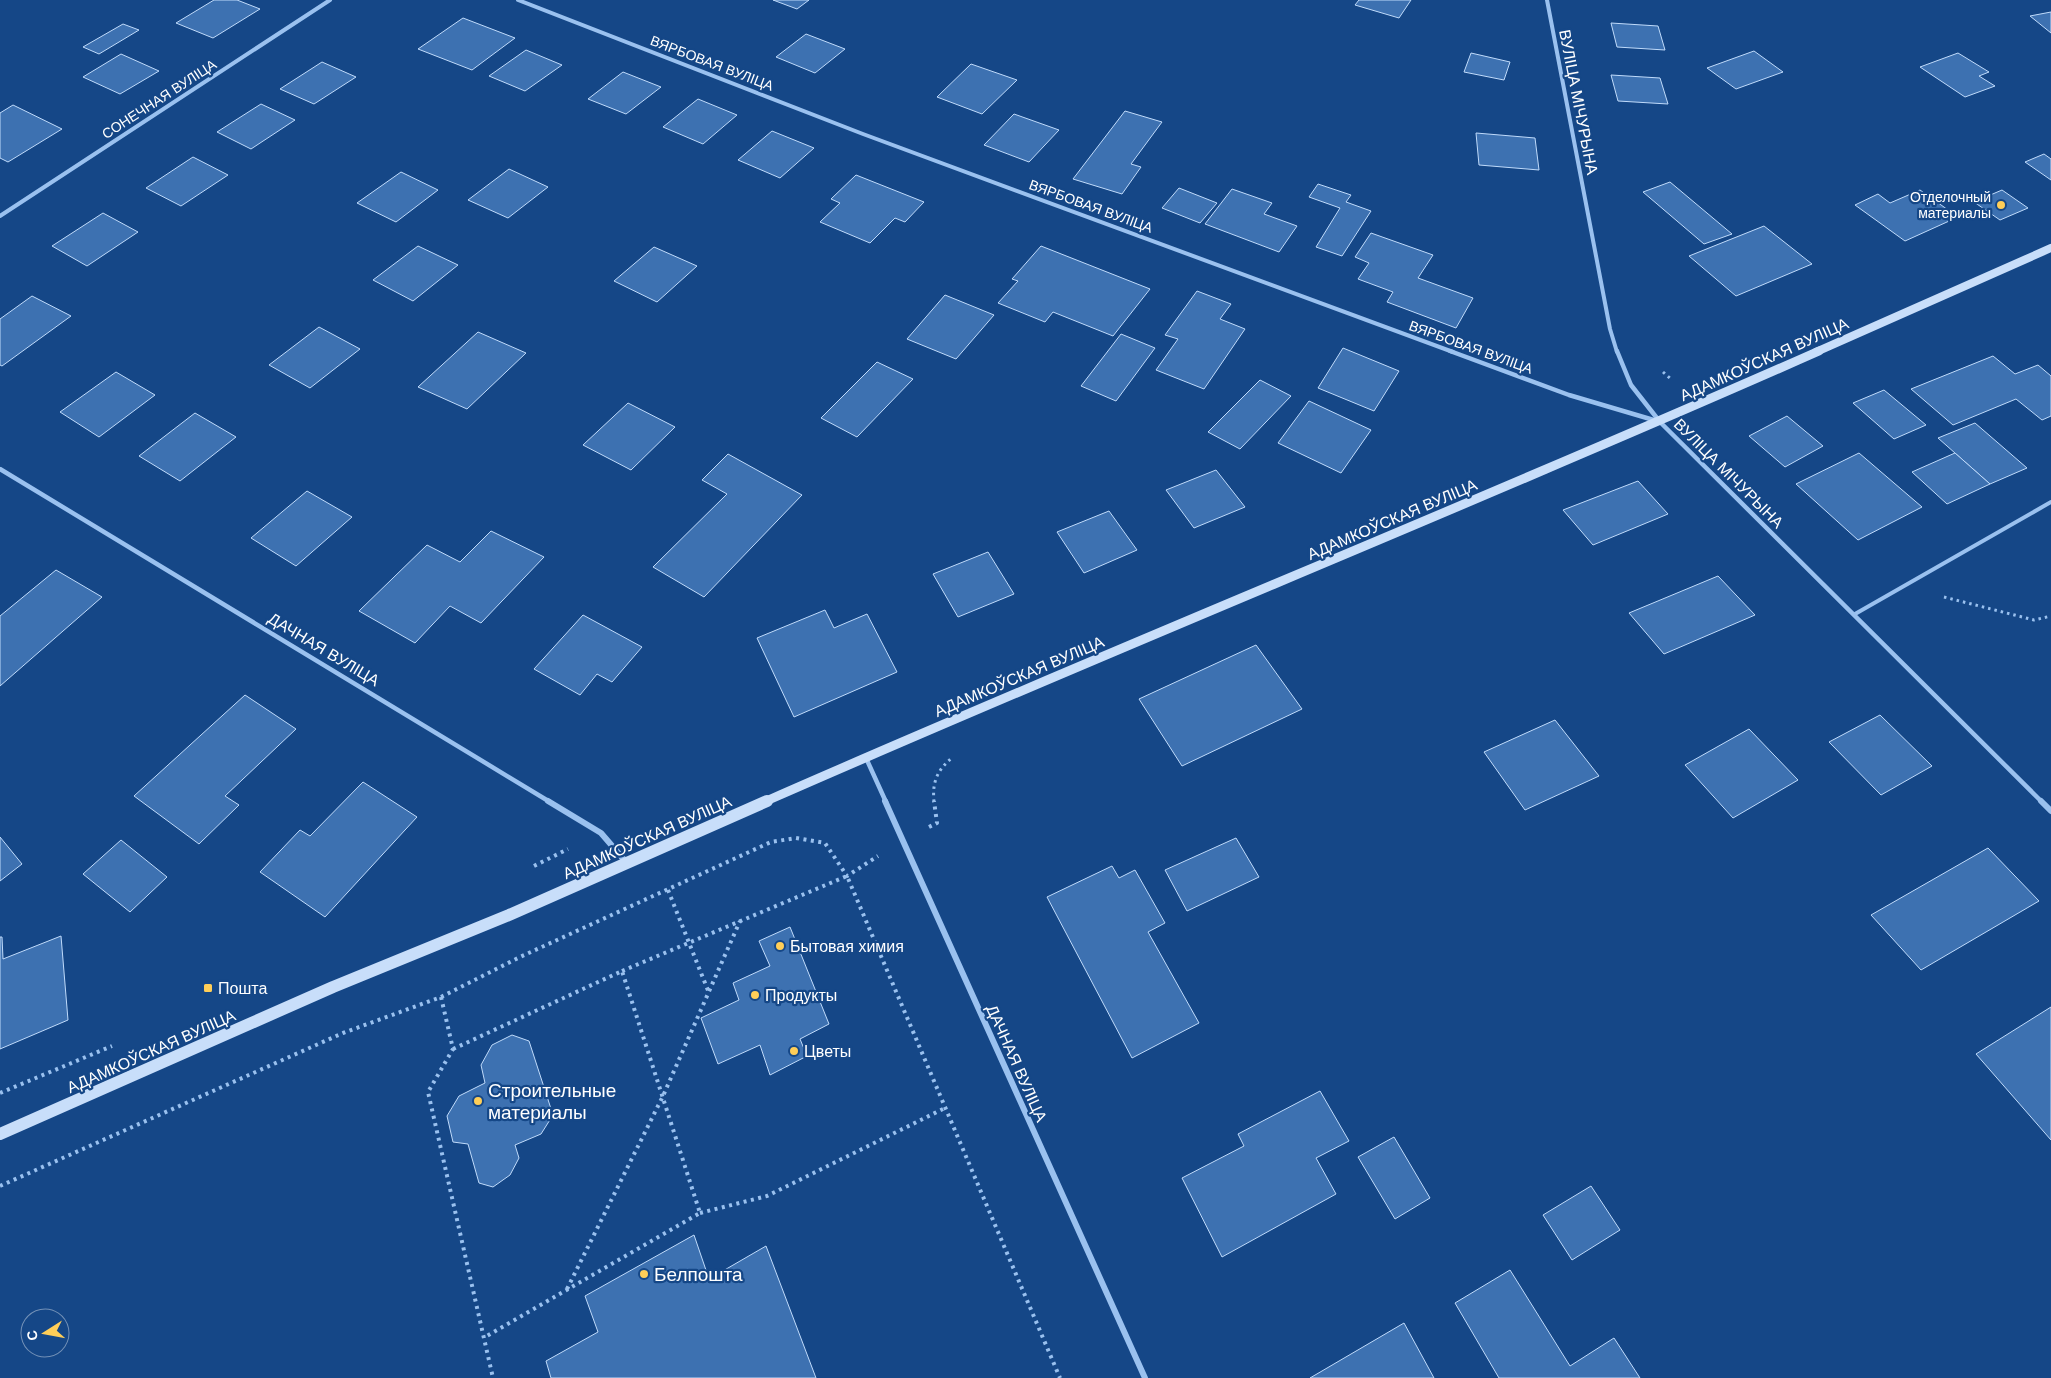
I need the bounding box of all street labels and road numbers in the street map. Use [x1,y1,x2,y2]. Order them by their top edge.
street label: ВУЛІЦА МІЧУРЫНА [1556,28,1601,176]
street label: ВЯРБОВАЯ ВУЛІЦА [648,32,776,94]
street label: СОНЕЧНАЯ ВУЛІЦА [99,56,220,142]
street label: ВЯРБОВАЯ ВУЛІЦА [1027,176,1156,236]
street label: АДАМКОЎСКАЯ ВУЛІЦА [1677,313,1851,404]
street label: ВЯРБОВАЯ ВУЛІЦА [1407,317,1536,377]
street label: ВУЛІЦА МІЧУРЫНА [1671,415,1787,532]
street label: АДАМКОЎСКАЯ ВУЛІЦА [1304,474,1480,563]
street label: ДАЧНАЯ ВУЛІЦА [265,610,383,689]
street label: АДАМКОЎСКАЯ ВУЛІЦА [931,631,1107,720]
street label: АДАМКОЎСКАЯ ВУЛІЦА [560,791,734,882]
street label: ДАЧНАЯ ВУЛІЦА [983,1002,1050,1125]
street label: АДАМКОЎСКАЯ ВУЛІЦА [64,1005,238,1096]

